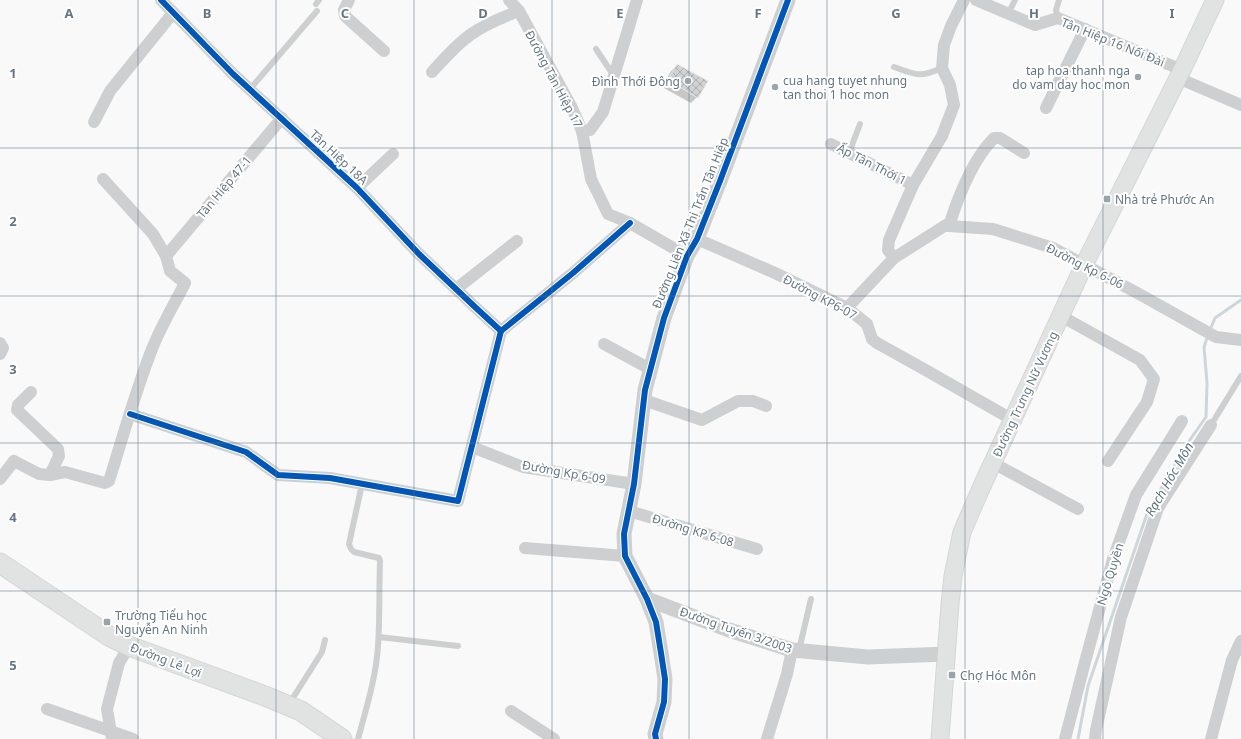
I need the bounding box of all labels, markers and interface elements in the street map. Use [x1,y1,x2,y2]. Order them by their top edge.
text: A [65,4,74,22]
text: B [203,4,211,22]
text: C [341,4,349,22]
text: D [478,4,488,22]
text: E [616,4,624,22]
text: F [754,4,762,22]
text: G [891,4,901,22]
text: H [1029,4,1039,22]
text: I [1169,4,1175,22]
street label: Tân Hiệp 16 Nối Đài [1059,13,1167,71]
street label: Đường Tân Hiệp 17 [521,27,587,131]
place label: tap hoa thanh nga do vam day hoc mon [1012,62,1130,93]
text: 1 [9,64,17,82]
place label: cua hang tuyet nhung tan thoi 1 hoc mon [783,72,907,103]
marker: tap hoa thanh nga do vam day hoc mon [1133,72,1143,82]
place label: Đình Thới Đông [592,73,680,90]
marker: Đình Thới Đông [683,76,693,86]
marker: cua hang tuyet nhung tan thoi 1 hoc mon [770,82,780,92]
street label: Tân Hiệp 18A [306,126,372,189]
street label: Đường Liên Xã Thị Trấn Tân Hiệp [648,135,732,311]
street label: Ấp Tân Thới 1 [834,139,910,189]
street label: Tân Hiệp 47-1 [193,152,255,222]
place label: Nhà trẻ Phước An [1115,191,1214,208]
marker: Nhà trẻ Phước An [1102,194,1112,204]
text: 2 [9,212,17,230]
street label: Đường Kp 6-06 [1043,239,1127,293]
street label: Đường KP6-07 [780,270,860,324]
street label: Đường Trưng Nữ Vương [988,328,1062,460]
text: 3 [9,360,17,378]
water label: Rạch Hóc Môn [1140,439,1198,519]
street label: Đường Kp 6-09 [521,456,607,488]
text: 4 [9,508,17,526]
street label: Đường KP 6-08 [650,510,736,551]
street label: Ngô Quyền [1093,541,1127,607]
street label: Đường Tuyến 3/2003 [678,603,795,657]
place label: Trường Tiểu học Nguyễn An Ninh [115,607,208,638]
marker: Trường Tiểu học Nguyễn An Ninh [102,617,112,627]
street label: Đường Lê Lợi [128,639,204,681]
text: 5 [9,656,17,674]
place label: Chợ Hóc Môn [960,667,1036,684]
marker: Chợ Hóc Môn [947,670,957,680]

